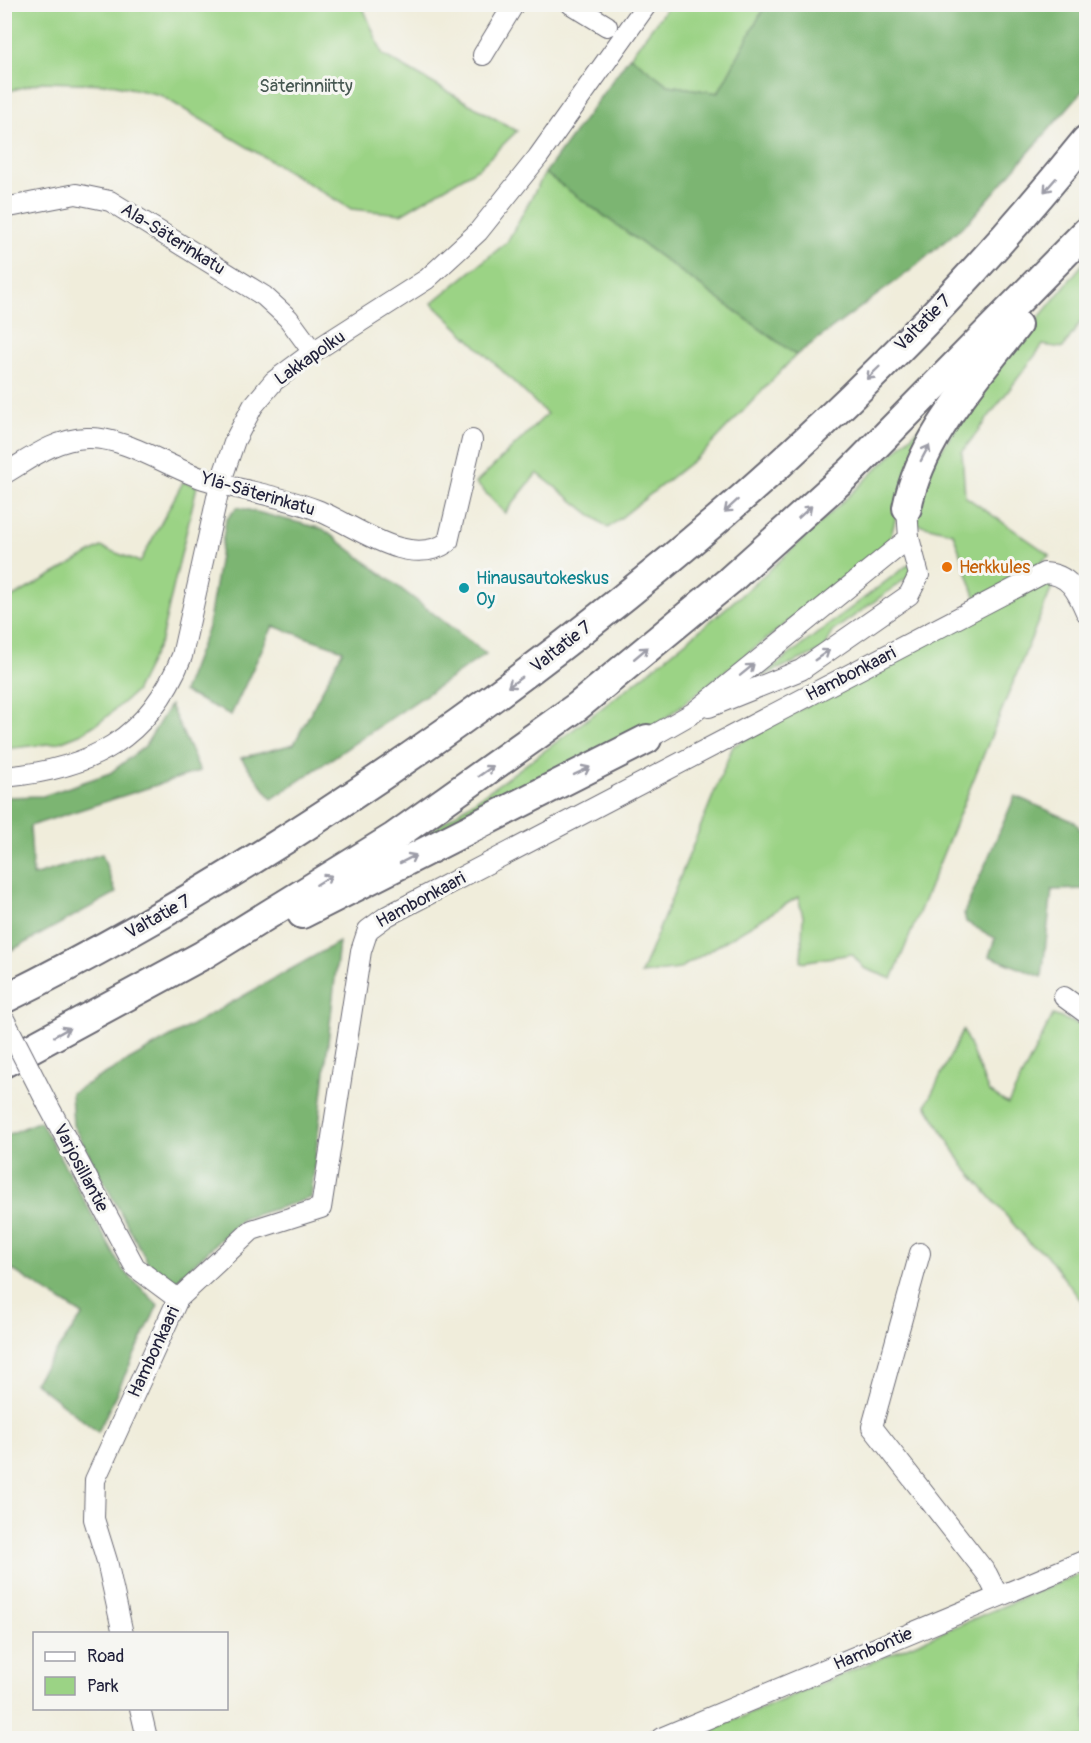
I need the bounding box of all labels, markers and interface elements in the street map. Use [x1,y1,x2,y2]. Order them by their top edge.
park label: Säterinniitty [259,75,353,98]
one-way arrow [1043,177,1056,193]
street label: Ala-Säterinkatu [117,198,229,280]
street label: Valtatie 7 [890,289,957,356]
street label: Lakkapolku [270,325,350,391]
one-way arrow [866,366,881,381]
one-way arrow [920,445,931,463]
street label: Ylä-Säterinkatu [197,466,318,521]
one-way arrow [724,499,739,513]
one-way arrow [797,506,812,520]
place label: Herkkules [959,556,1030,579]
marker: Herkkules [940,560,954,574]
place label: Hinausautokeskus Oy [476,567,609,611]
marker: Hinausautokeskus Oy [457,581,471,595]
street label: Valtatie 7 [526,616,597,678]
street label: Hambonkaari [802,641,900,707]
one-way arrow [633,647,649,660]
one-way arrow [814,649,830,661]
one-way arrow [739,663,755,676]
one-way arrow [507,676,523,688]
one-way arrow [477,765,493,777]
one-way arrow [573,765,590,777]
one-way arrow [399,853,416,865]
street label: Hambonkaari [372,867,470,933]
one-way arrow [315,873,332,885]
street label: Valtatie 7 [121,889,195,944]
one-way arrow [53,1026,70,1038]
street label: Varjosillantie [48,1120,114,1216]
street label: Hambonkaari [123,1303,185,1401]
street label: Hambontie [830,1622,916,1676]
legend [33,1632,228,1710]
text: Road [87,1645,124,1668]
text: Park [87,1675,119,1698]

